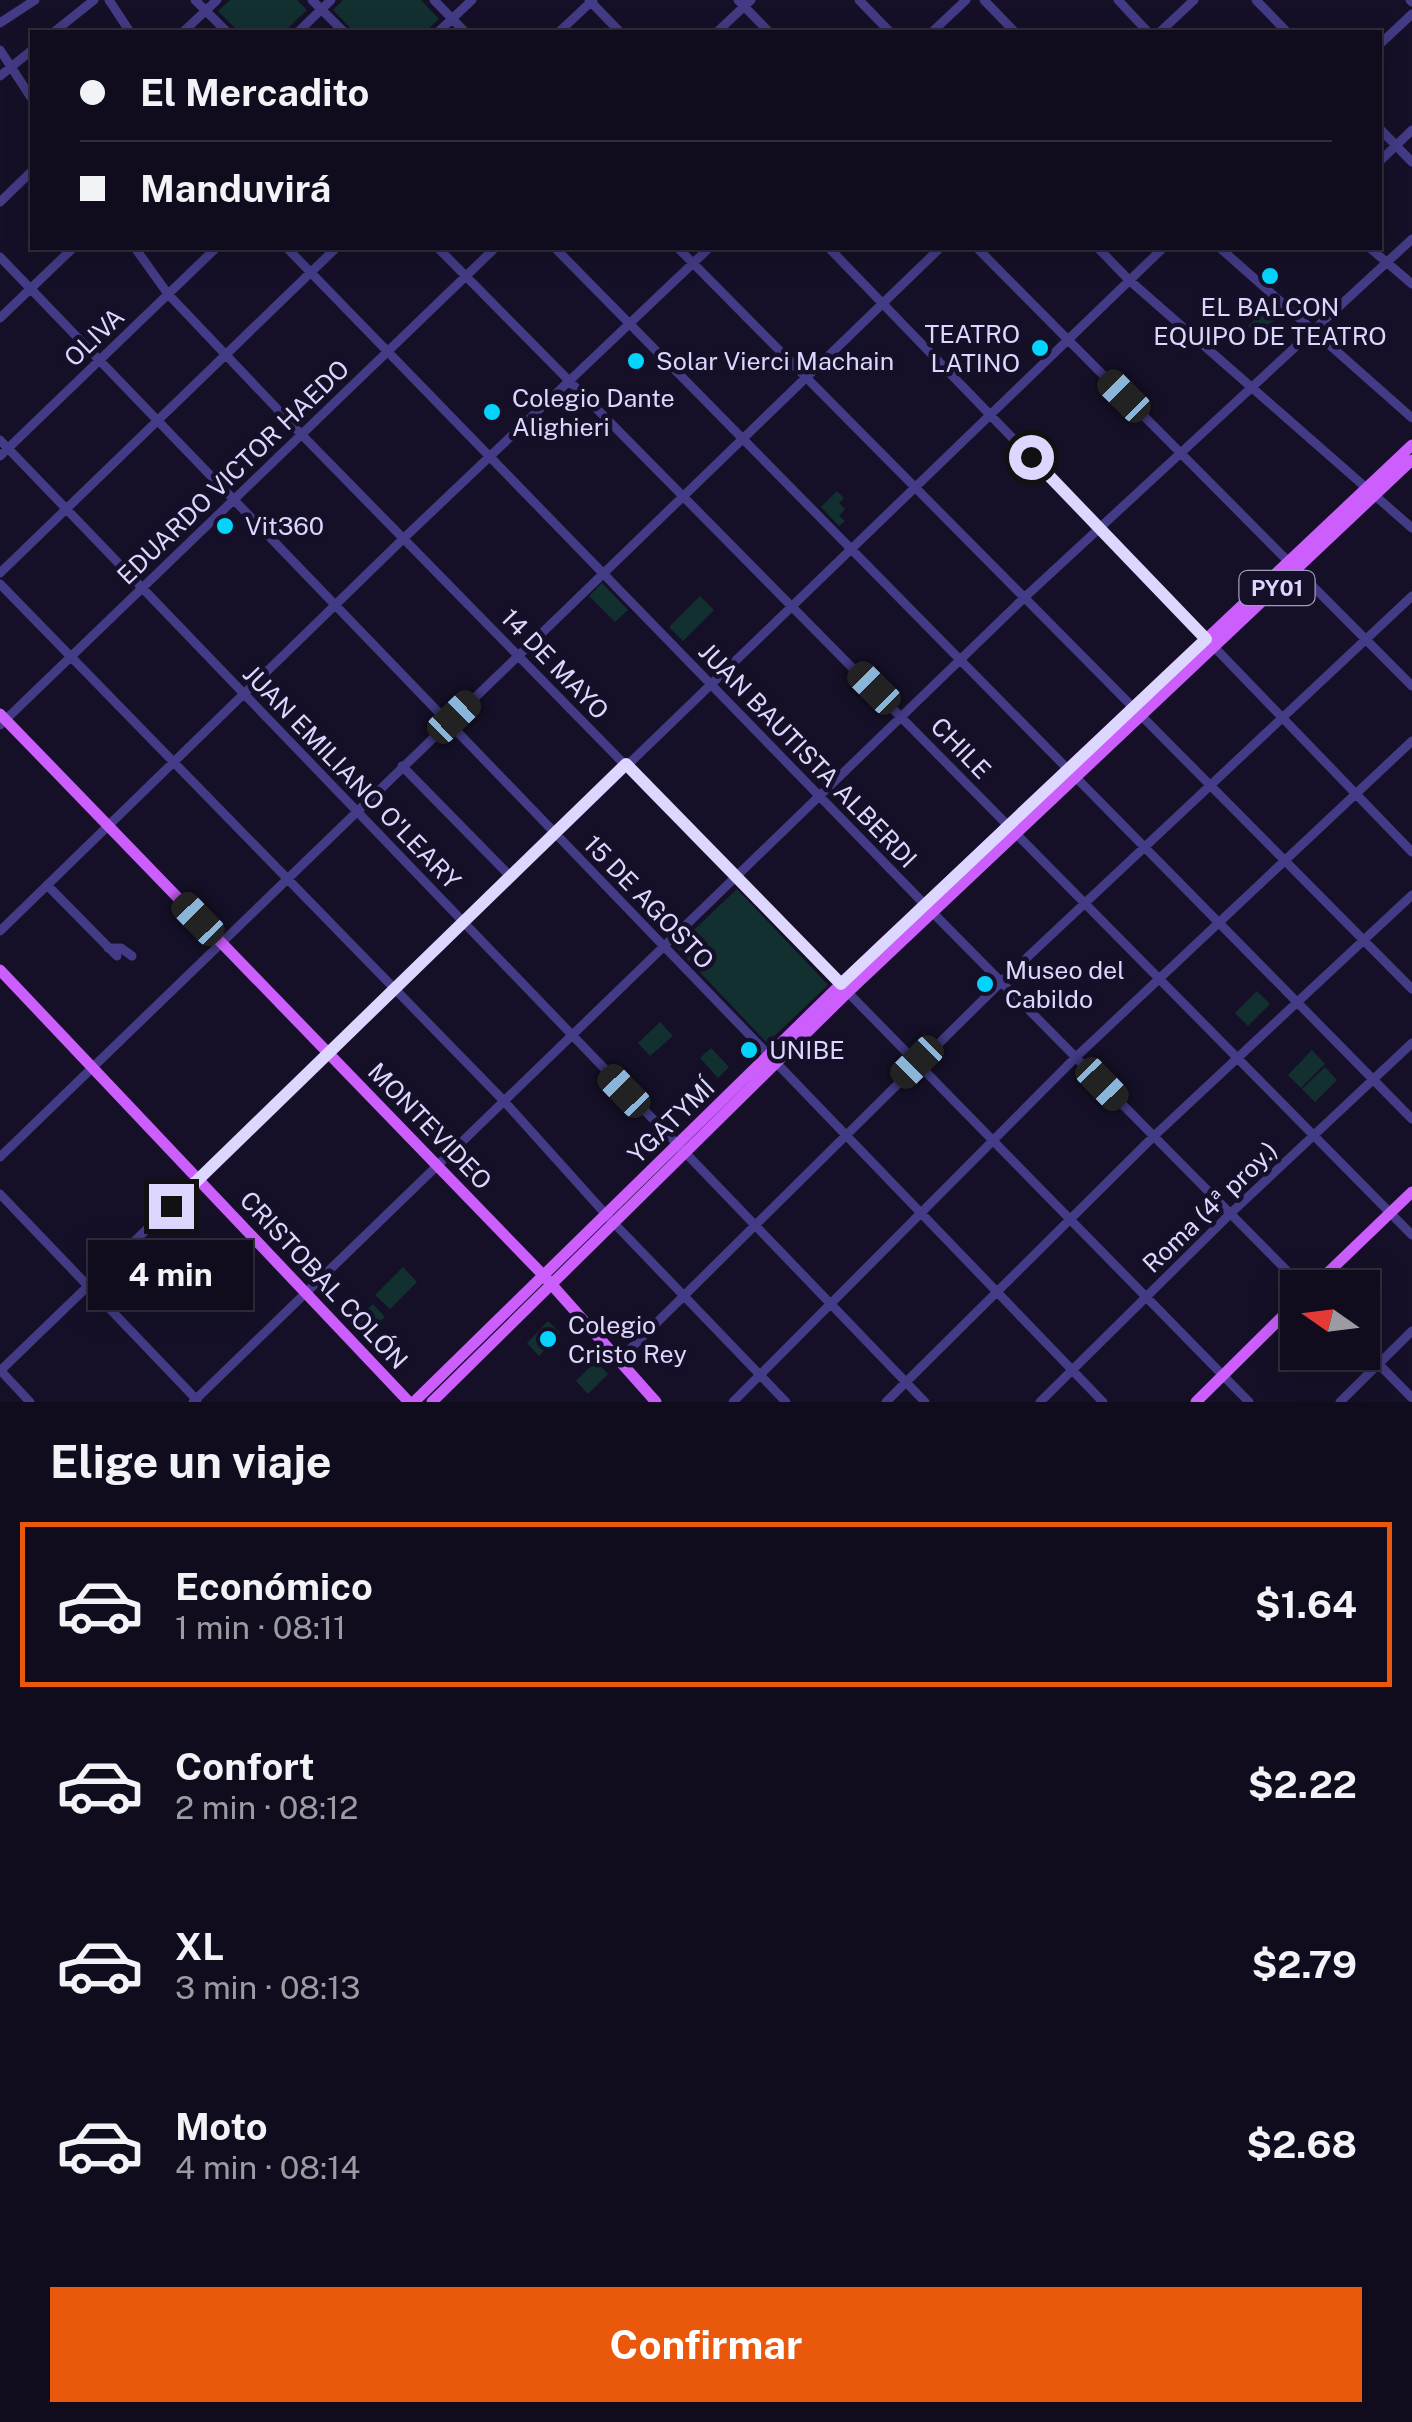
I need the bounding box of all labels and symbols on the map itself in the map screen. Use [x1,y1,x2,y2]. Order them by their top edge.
marker: EL BALCON EQUIPO DE TEATRO [1259,265,1281,287]
place label: EL BALCON EQUIPO DE TEATRO [1153,292,1387,351]
street label: OLIVA [58,301,130,373]
place label: TEATRO LATINO [924,319,1020,378]
marker: TEATRO LATINO [1029,337,1051,359]
place label: Solar Vierci Machain [656,346,894,376]
marker: Solar Vierci Machain [625,350,647,372]
street label: EDUARDO VICTOR HAEDO [111,353,355,591]
car [1092,364,1156,428]
place label: Colegio Dante Alighieri [512,383,675,442]
marker: Colegio Dante Alighieri [481,401,503,423]
route start [1009,435,1054,480]
place label: Vit360 [245,511,324,541]
marker: Vit360 [214,515,236,537]
road number: PY01 [1240,571,1314,605]
street label: 14 DE MAYO [495,603,615,725]
street label: JUAN BAUTISTA ALBERDI [693,636,923,874]
car [842,656,906,720]
street label: JUAN EMILIANO O'LEARY [237,659,467,895]
car [422,685,486,749]
street label: CHILE [925,711,997,785]
street label: 15 DE AGOSTO [578,829,720,975]
car [166,887,230,951]
place label: Museo del Cabildo [1005,955,1125,1014]
marker: Museo del Cabildo [974,973,996,995]
car [885,1030,949,1094]
place label: UNIBE [769,1035,845,1065]
marker: UNIBE [738,1039,760,1061]
car [1070,1052,1134,1116]
street label: MONTEVIDEO [362,1056,498,1196]
car [592,1059,656,1123]
street label: YGATYMÍ [621,1072,721,1170]
street label: Roma (4ª proy.) [1136,1135,1284,1279]
route end [149,1184,194,1229]
street label: CRISTOBAL COLÓN [234,1185,414,1375]
callout: 4 min [89,1241,254,1311]
north arrow [1280,1270,1380,1370]
place label: Colegio Cristo Rey [568,1310,687,1369]
marker: Colegio Cristo Rey [537,1328,559,1350]

